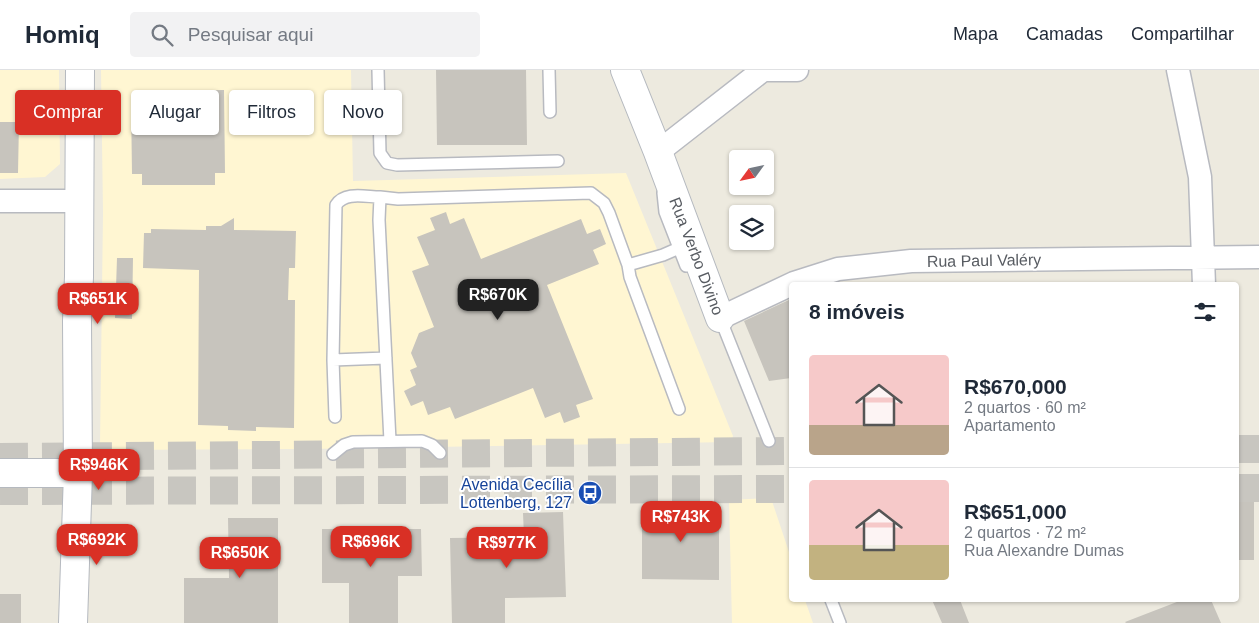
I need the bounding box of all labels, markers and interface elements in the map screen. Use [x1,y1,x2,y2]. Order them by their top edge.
search box [130,12,480,57]
text: Homiq [25,21,100,48]
icon: search [148,21,176,49]
text: Pesquisar aqui [188,24,313,45]
text: Mapa [953,24,998,44]
text: Camadas [1026,24,1103,44]
text: Compartilhar [1131,24,1234,44]
chip: Comprar [15,90,121,135]
chip: Alugar [131,90,219,135]
chip: Filtros [229,90,314,135]
chip: Novo [324,90,402,135]
north arrow [729,150,774,195]
map controls [729,150,774,250]
street label: Rua Verbo Divino [666,195,727,317]
button: layers [729,205,774,250]
street label: Rua Paul Valéry [927,251,1041,270]
pin: R$670K [457,278,539,321]
pin: R$651K [57,282,139,325]
text: R$670K [469,286,527,303]
text: R$651K [69,290,127,307]
icon: filters [1191,298,1219,326]
text: 8 imóveis [809,300,905,323]
icon: home [849,375,909,435]
text: R$670,000 [964,375,1067,398]
text: 2 quartos · 60 m² [964,399,1086,416]
text: Apartamento [964,417,1056,434]
pin: R$946K [58,448,140,491]
text: R$946K [70,456,128,473]
place label: Avenida Cecília Lottenberg, 127 [460,476,572,511]
bus stop icon: Avenida Cecília Lottenberg, 127 [577,480,603,506]
pin: R$743K [640,500,722,543]
icon: home [849,500,909,560]
text: R$651,000 [964,500,1067,523]
text: R$743K [652,508,710,525]
pin: R$692K [56,524,138,566]
text: 2 quartos · 72 m² [964,524,1086,541]
pin: R$696K [330,526,412,568]
pin: R$977K [466,526,548,569]
text: R$692K [68,531,126,548]
text: R$696K [342,533,400,550]
text: R$977K [478,534,536,551]
pin: R$650K [199,536,281,579]
text: Rua Alexandre Dumas [964,542,1124,559]
text: R$650K [211,544,269,561]

